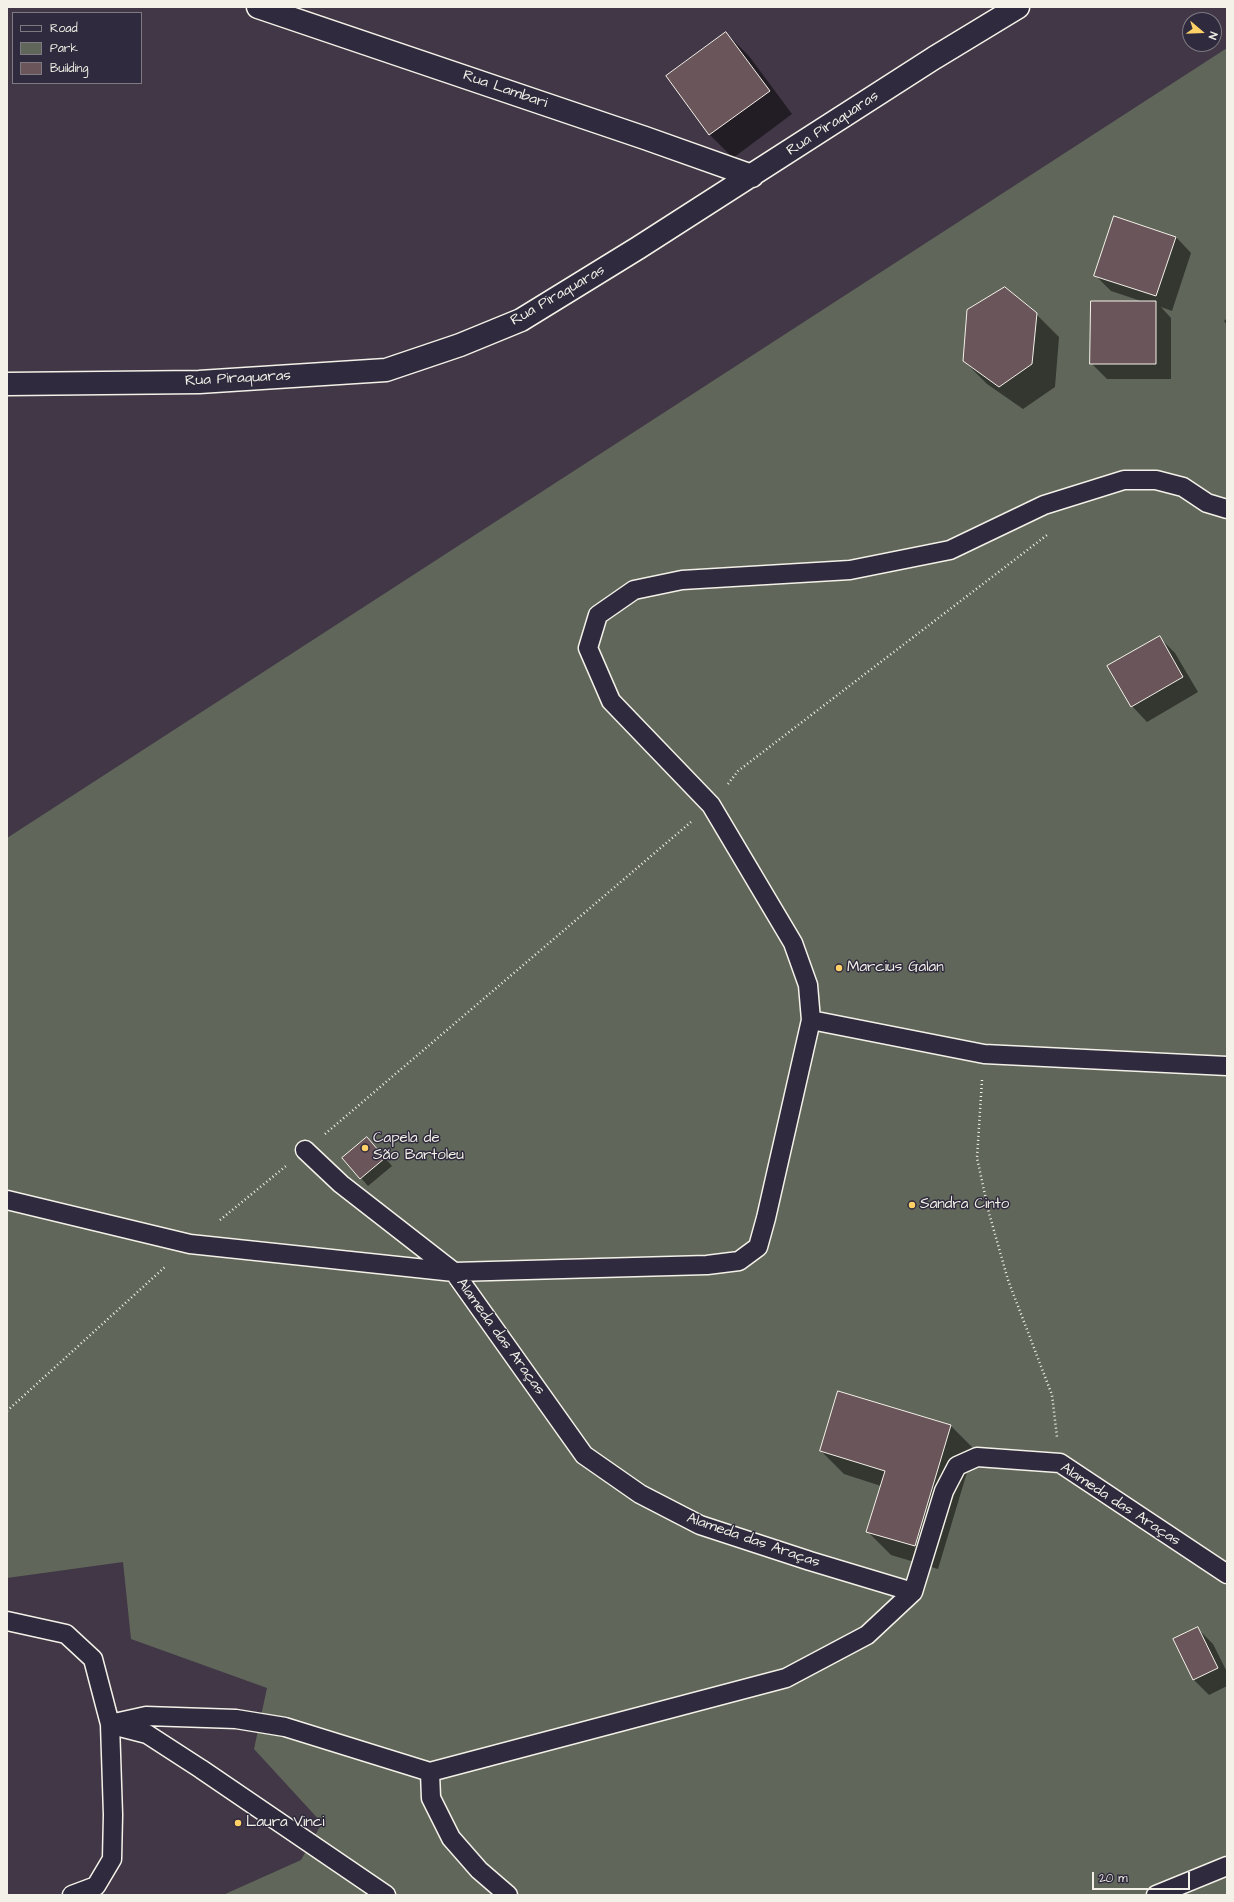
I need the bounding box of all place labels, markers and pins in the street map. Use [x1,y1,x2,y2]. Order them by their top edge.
place label: Marcius Galan [847,959,944,977]
marker: Marcius Galan [834,963,844,973]
place label: Capela de São Bartoleu [373,1130,464,1165]
marker: Capela de São Bartoleu [360,1143,370,1153]
place label: Sandra Cinto [920,1196,1009,1214]
marker: Sandra Cinto [907,1200,917,1210]
place label: Laura Vinci [246,1814,324,1832]
marker: Laura Vinci [233,1818,243,1828]

